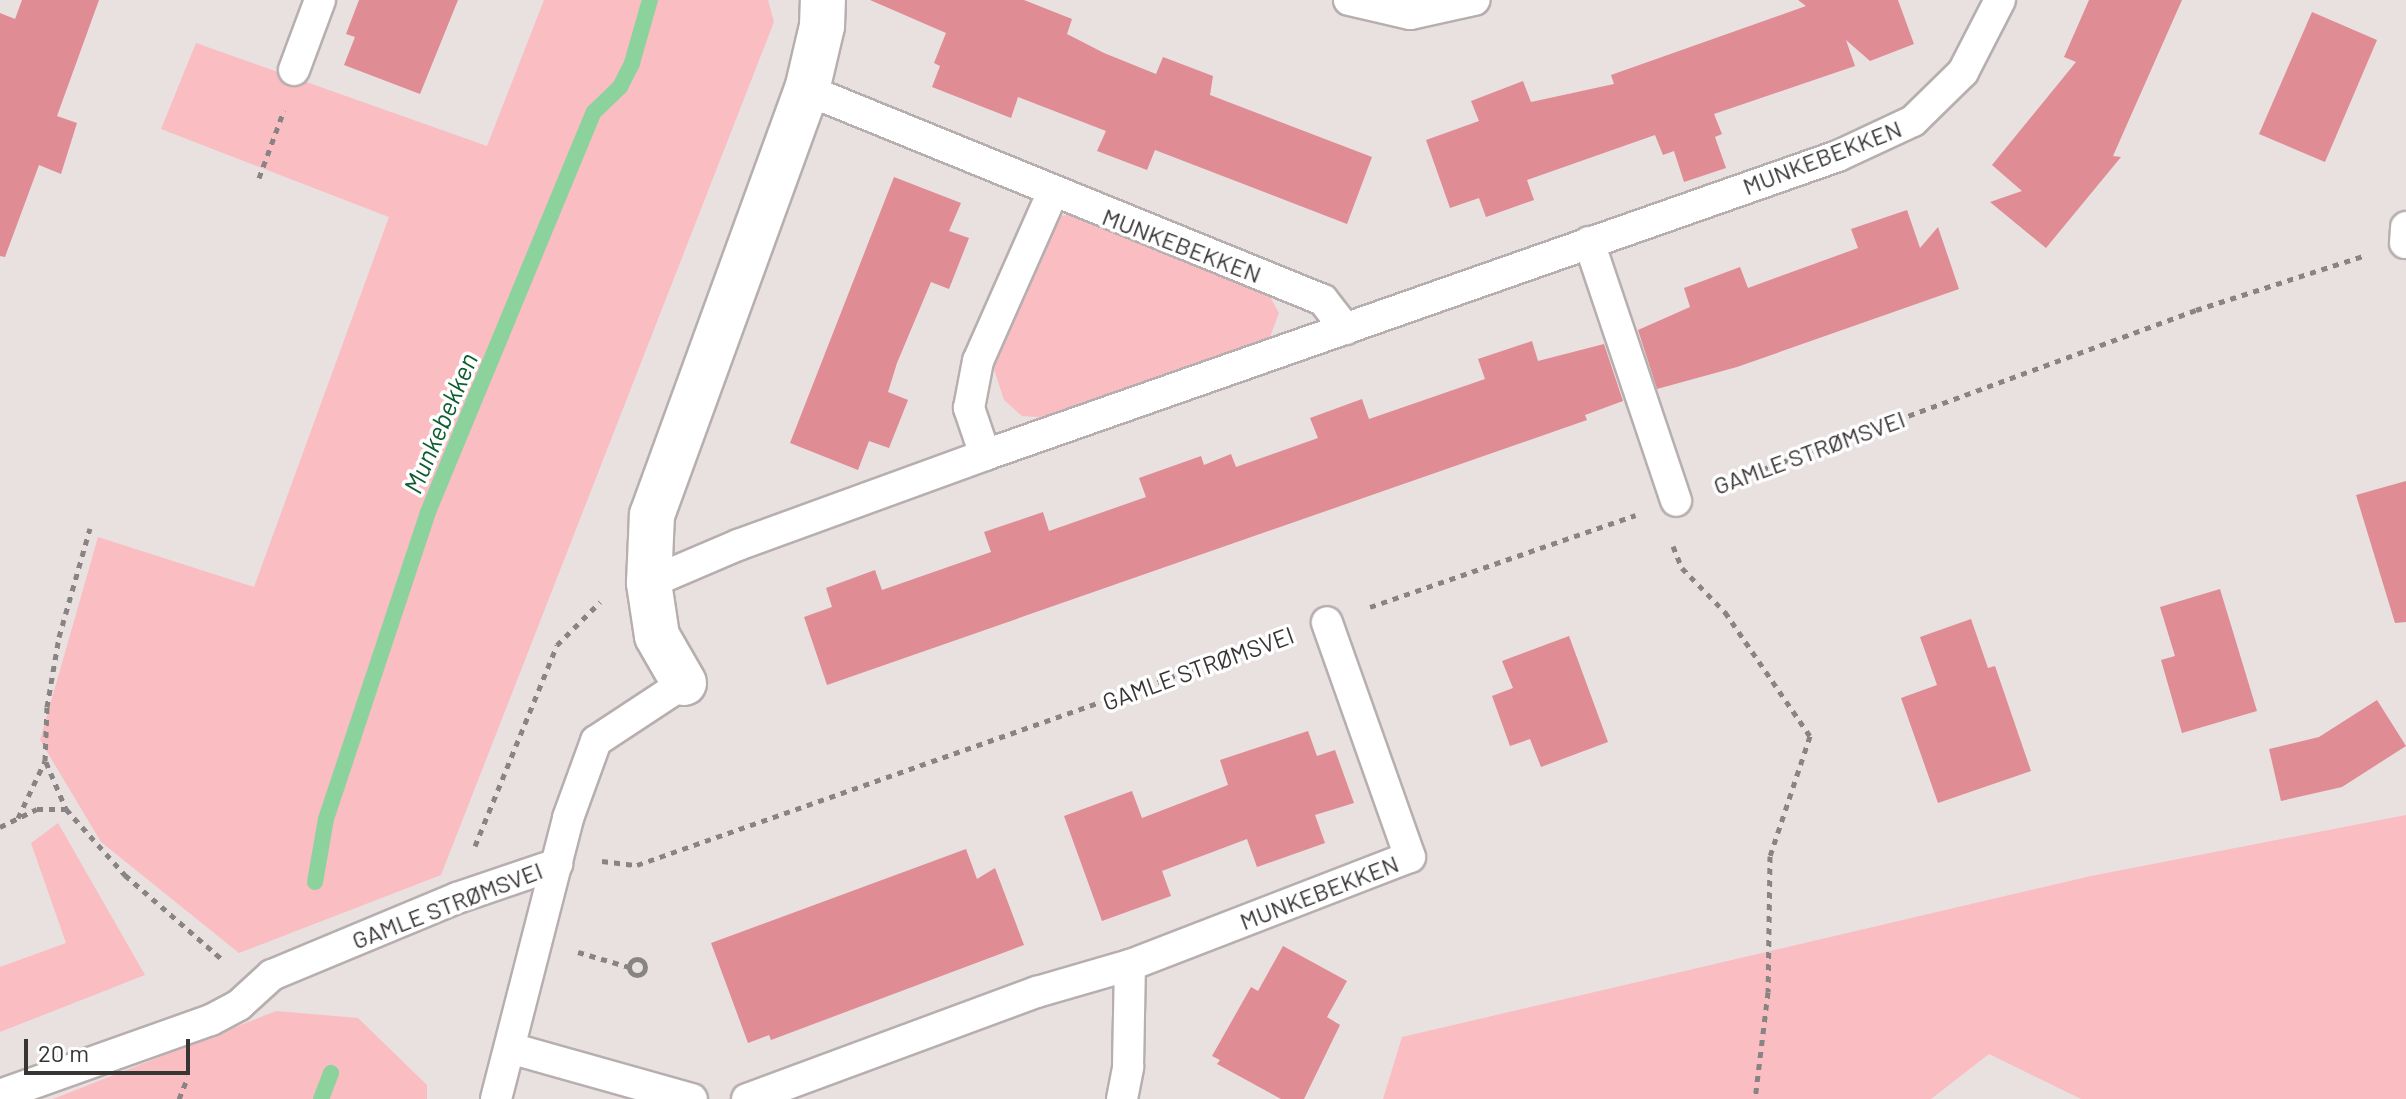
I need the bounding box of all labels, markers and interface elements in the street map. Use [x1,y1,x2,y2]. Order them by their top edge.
street label: MUNKEBEKKEN [1739,113,1905,201]
street label: MUNKEBEKKEN [1099,201,1265,289]
water label: Munkebekken [396,348,484,498]
street label: GAMLE STRØMSVEI [1709,404,1909,500]
street label: GAMLE STRØMSVEI [1098,620,1298,716]
street label: MUNKEBEKKEN [1236,848,1402,936]
street label: GAMLE STRØMSVEI [348,855,546,955]
scale bar [28,1023,194,1073]
text: 20 m [38,1038,89,1067]

